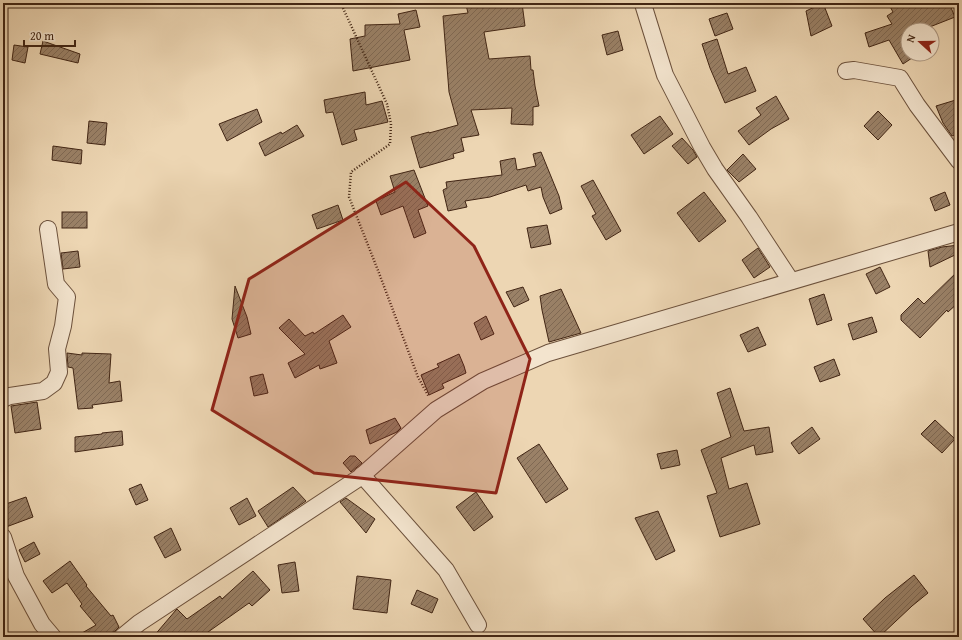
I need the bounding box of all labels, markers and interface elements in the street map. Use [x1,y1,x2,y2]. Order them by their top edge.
scale bar [24,22,75,48]
north arrow [900,22,940,62]
text: 20 m [30,27,54,44]
text: N [902,32,920,45]

